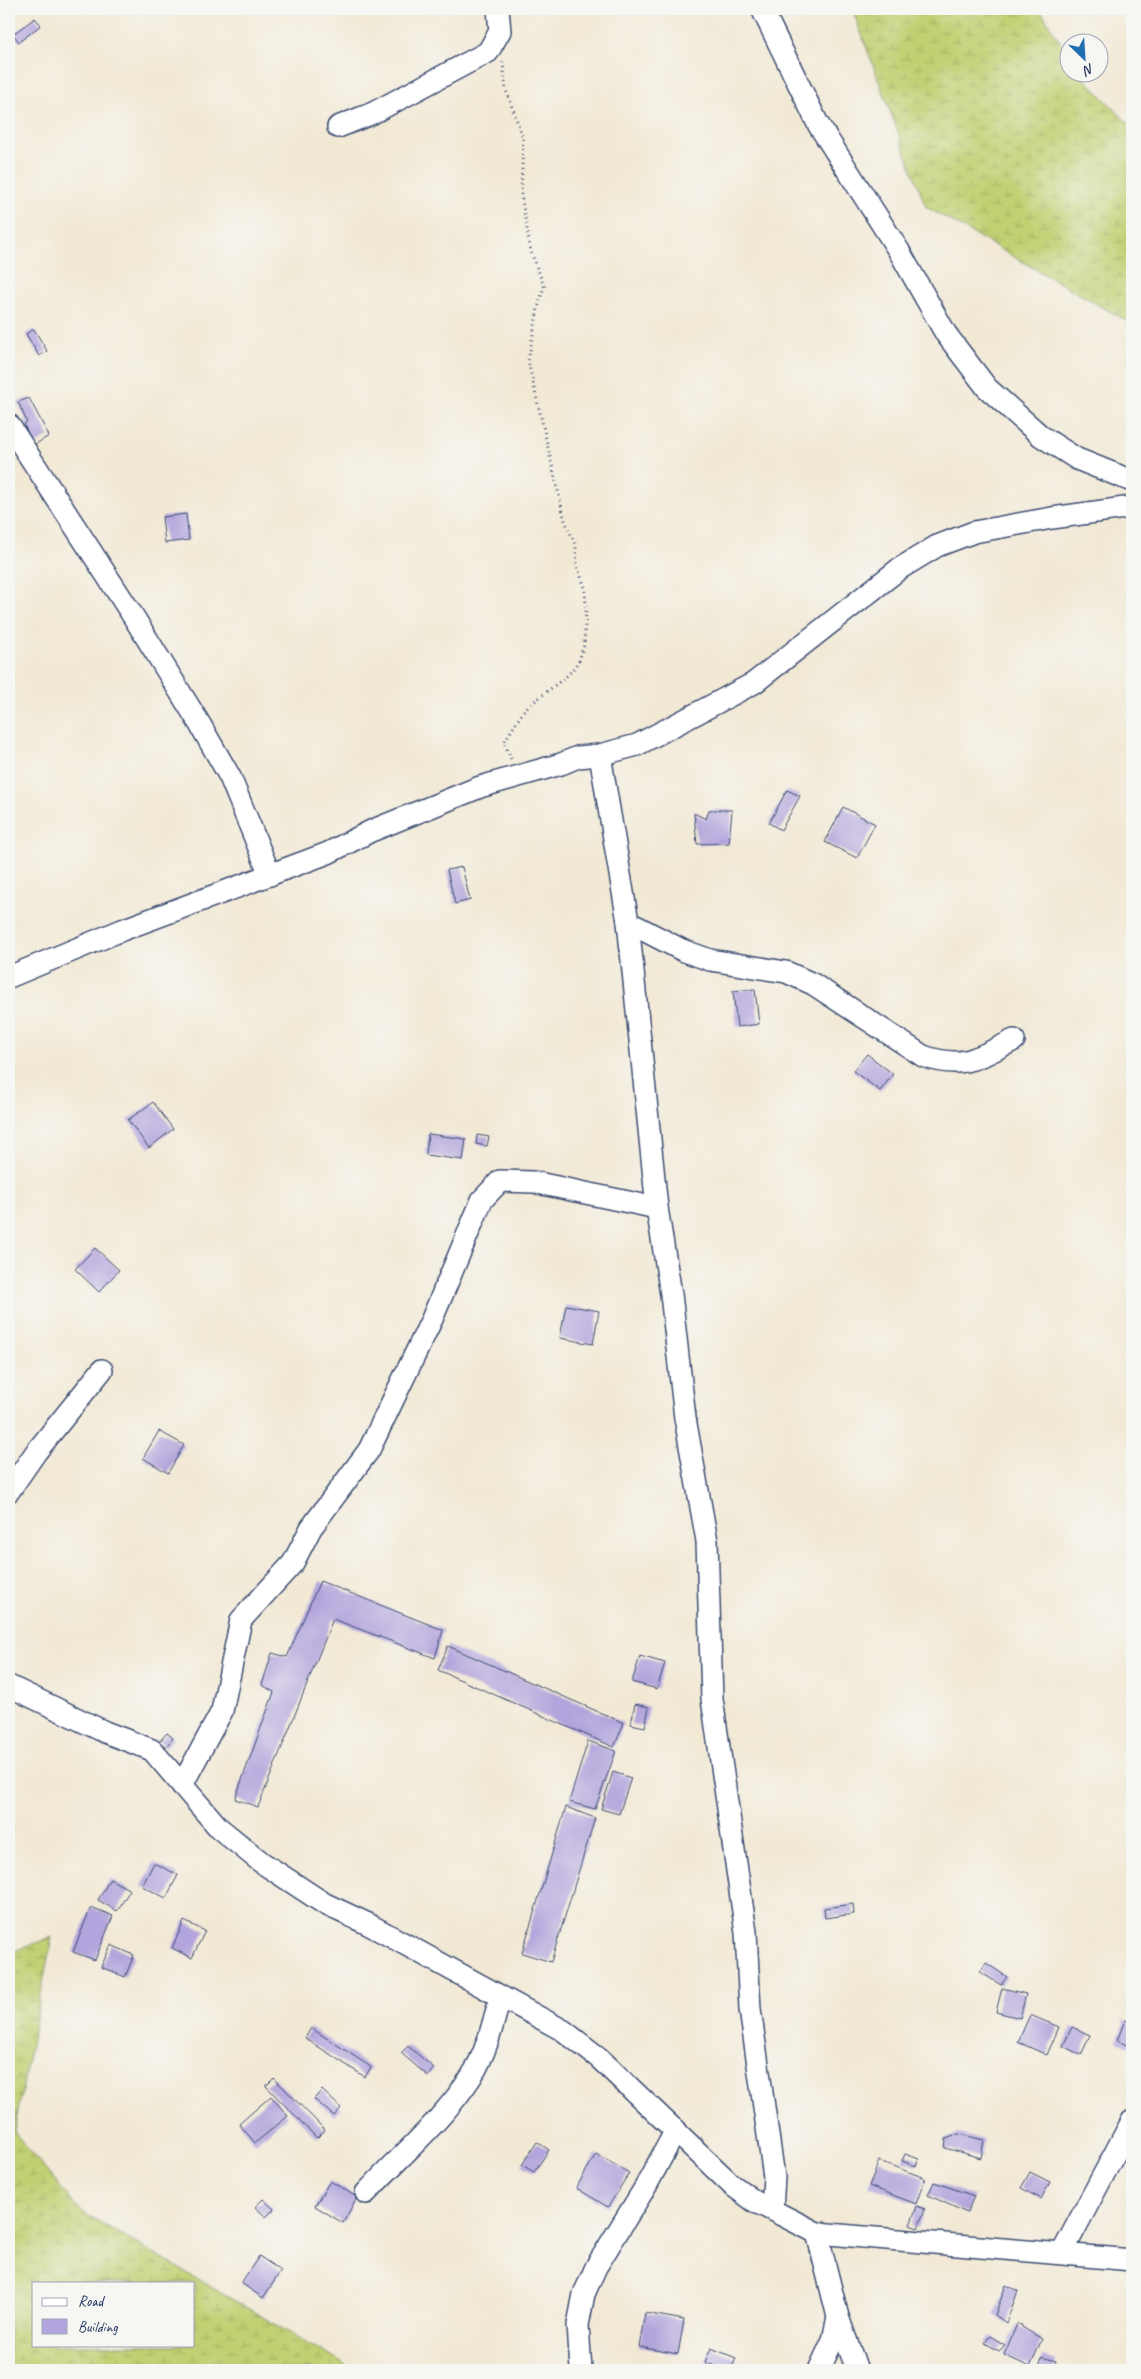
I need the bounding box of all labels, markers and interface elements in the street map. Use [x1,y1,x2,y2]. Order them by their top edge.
north arrow [1058,32,1108,82]
text: N [1080,60,1097,80]
legend [32,2282,195,2346]
text: Road [78,2292,105,2311]
text: Building [78,2318,118,2337]

